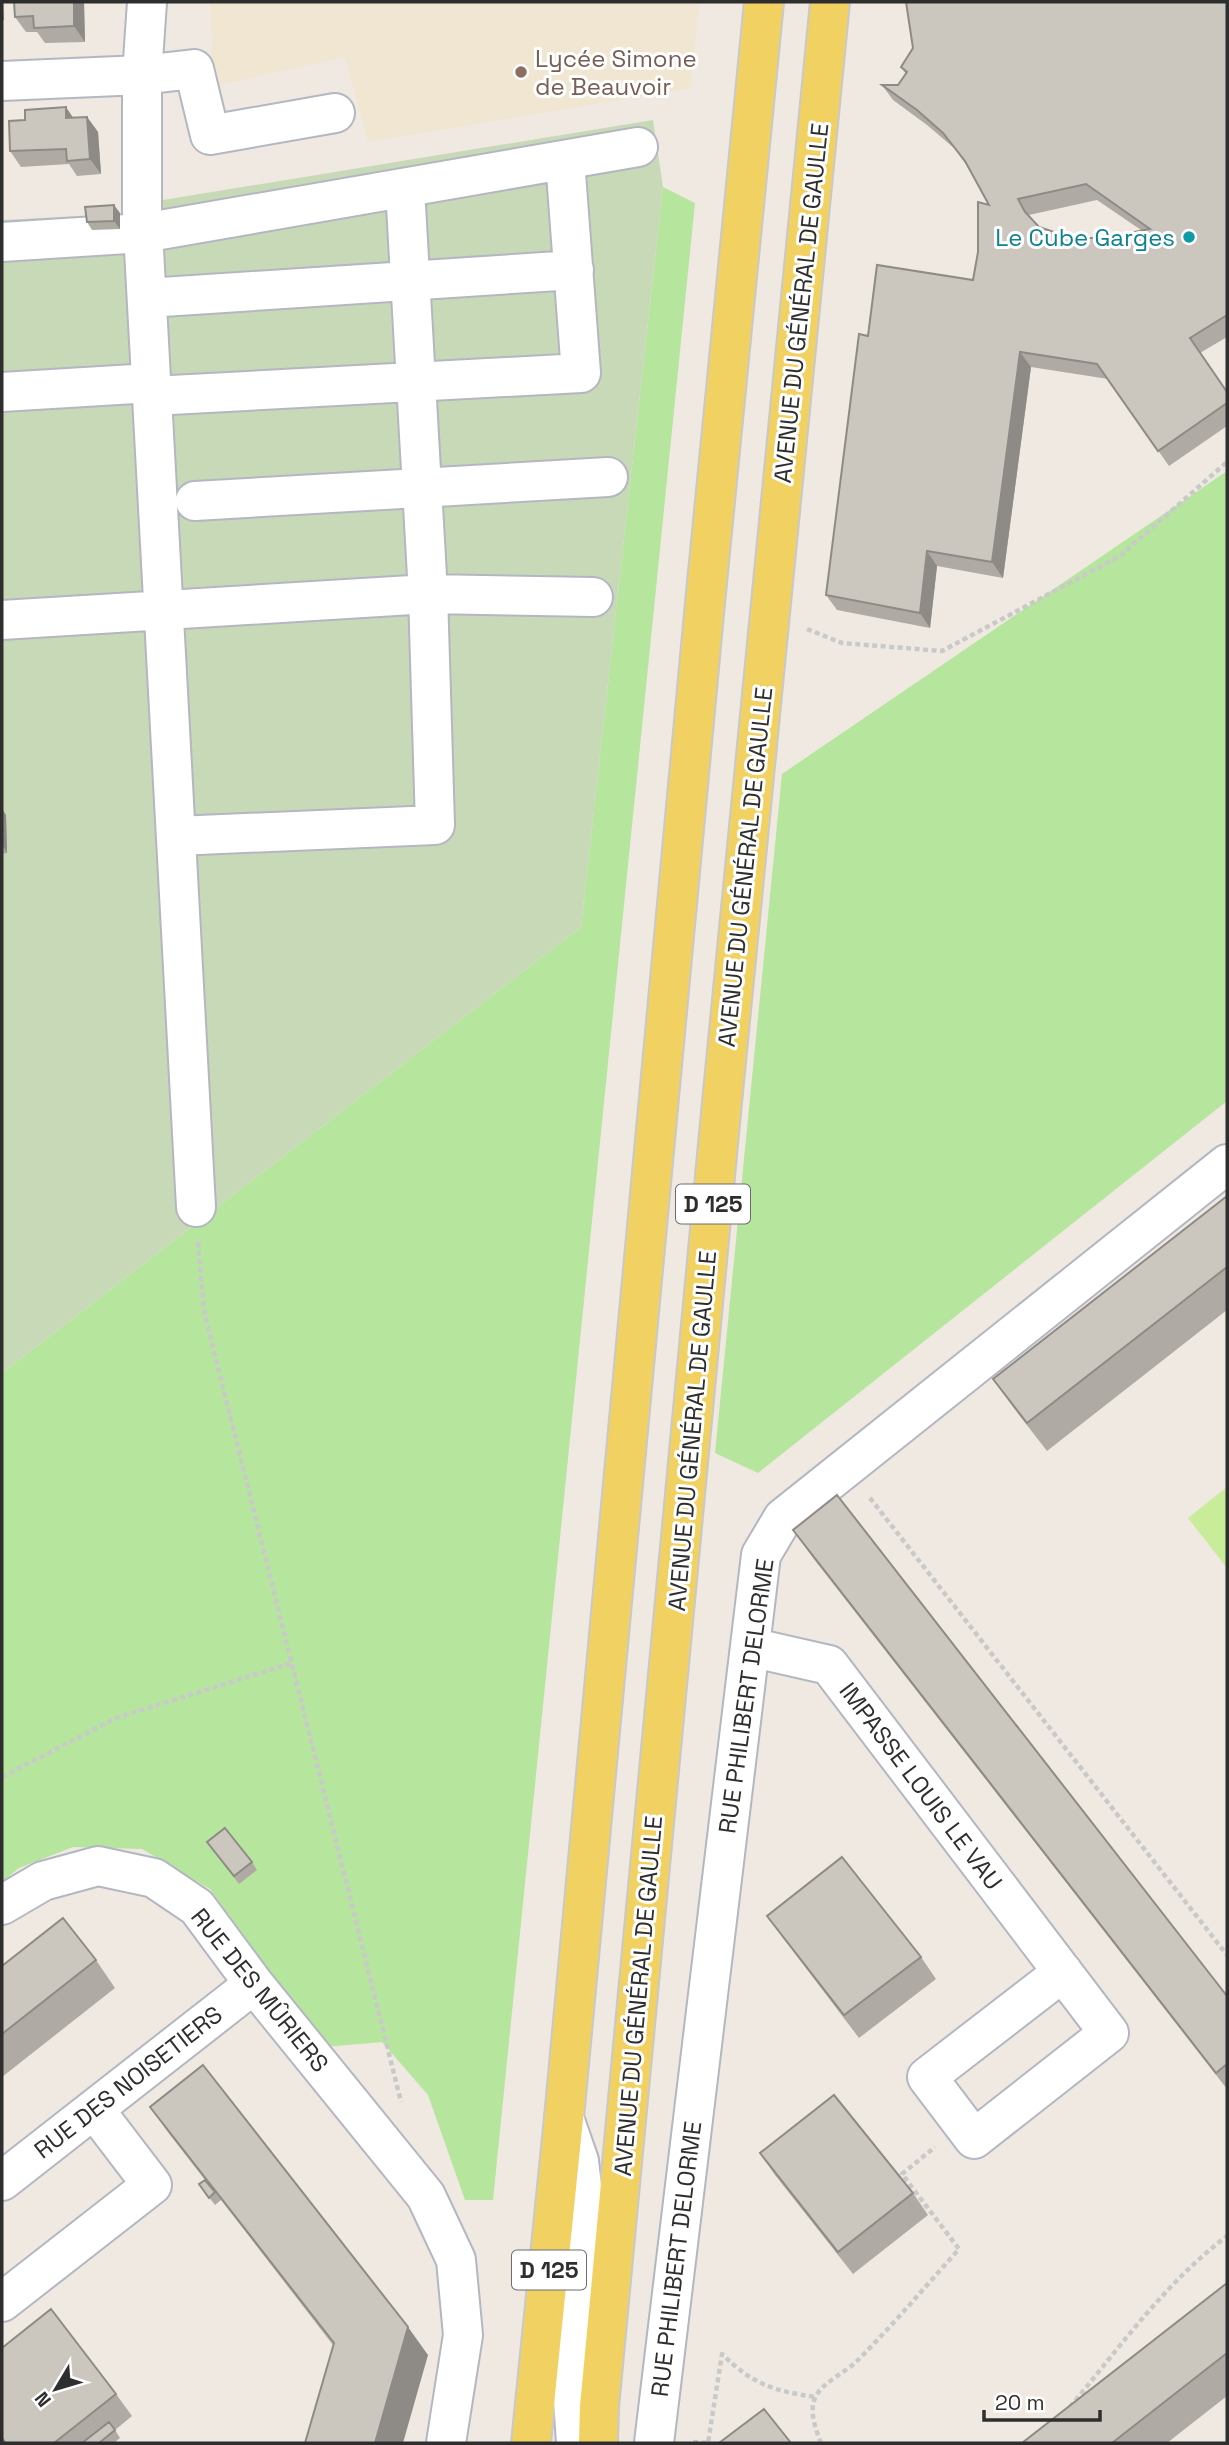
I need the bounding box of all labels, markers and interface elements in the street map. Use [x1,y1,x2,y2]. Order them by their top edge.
place label: Lycée Simone de Beauvoir [535,43,697,102]
marker: Lycée Simone de Beauvoir [513,64,529,80]
street label: AVENUE DU GÉNÉRAL DE GAULLE [767,122,835,484]
place label: Le Cube Garges [995,222,1175,253]
marker: Le Cube Garges [1181,229,1197,245]
street label: AVENUE DU GÉNÉRAL DE GAULLE [711,686,779,1048]
road number: D 125 [676,1184,750,1224]
street label: AVENUE DU GÉNÉRAL DE GAULLE [661,1250,723,1612]
street label: RUE PHILIBERT DELORME [711,1557,781,1835]
street label: IMPASSE LOUIS LE VAU [833,1676,1009,1896]
street label: AVENUE DU GÉNÉRAL DE GAULLE [607,1815,669,2177]
street label: RUE DES MÛRIERS [184,1902,336,2078]
street label: RUE DES NOISETIERS [28,1999,228,2165]
street label: RUE PHILIBERT DELORME [644,2120,708,2398]
road number: D 125 [512,2250,586,2290]
north arrow [21,2354,91,2424]
scale bar [984,2378,1100,2422]
text: N [29,2386,57,2412]
text: 20 m [995,2389,1045,2416]

